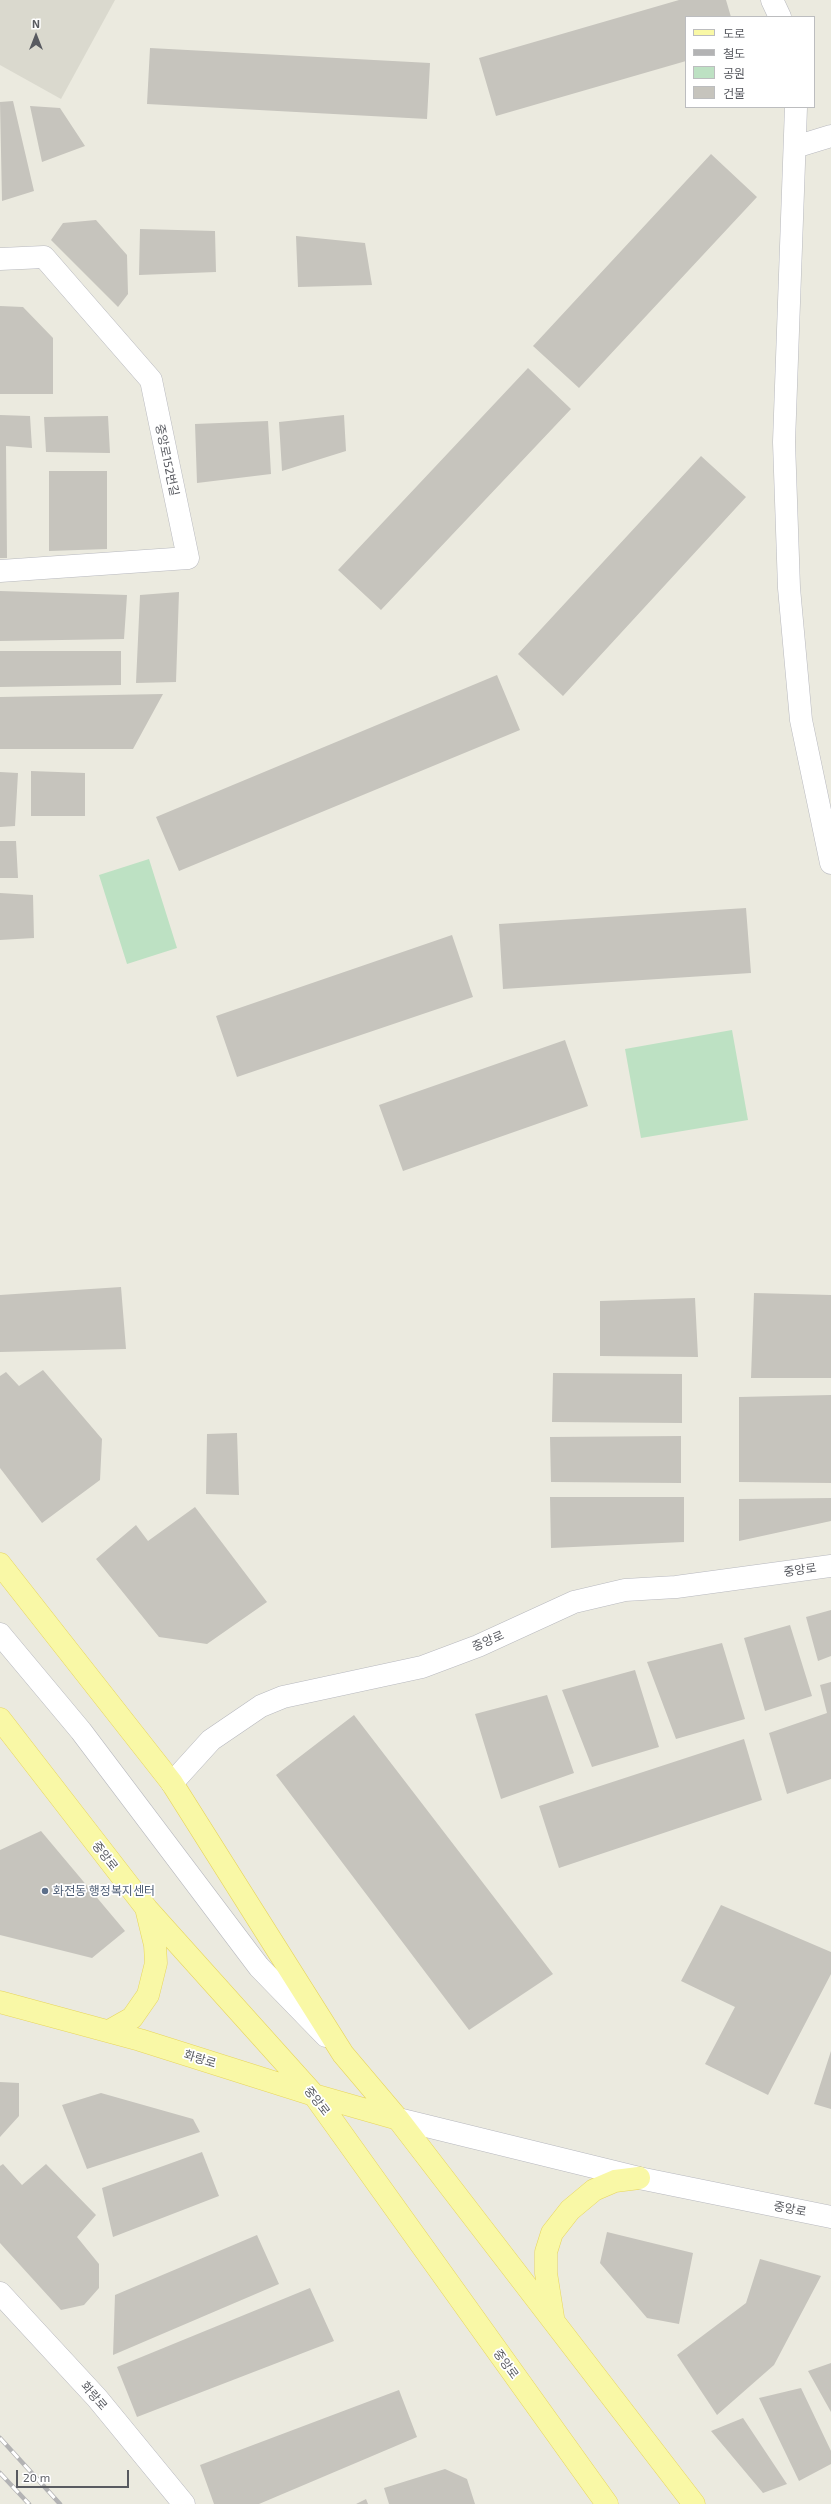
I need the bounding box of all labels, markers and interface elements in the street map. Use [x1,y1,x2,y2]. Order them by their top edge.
north arrow [16,16,56,56]
legend [685,16,815,108]
text: N [32,17,40,30]
text: 도로 [723,26,745,40]
text: 철도 [723,46,745,60]
text: 공원 [723,66,745,80]
text: 건물 [723,86,745,100]
street label: 중앙로152번길 [152,423,182,497]
street label: 중앙로 [783,1561,817,1579]
street label: 중앙로 [470,1628,506,1654]
street label: 중앙로 [89,1839,121,1873]
place label: 화전동 행정복지센터 [53,1884,155,1898]
marker: 화전동 행정복지센터 [40,1886,50,1896]
street label: 화랑로 [182,2047,218,2071]
street label: 중앙로 [301,2084,333,2118]
street label: 중앙로 [772,2199,808,2219]
street label: 중앙로 [490,2346,522,2382]
street label: 화랑로 [78,2379,110,2413]
scale bar [18,2462,131,2488]
text: 20 m [23,2470,50,2484]

